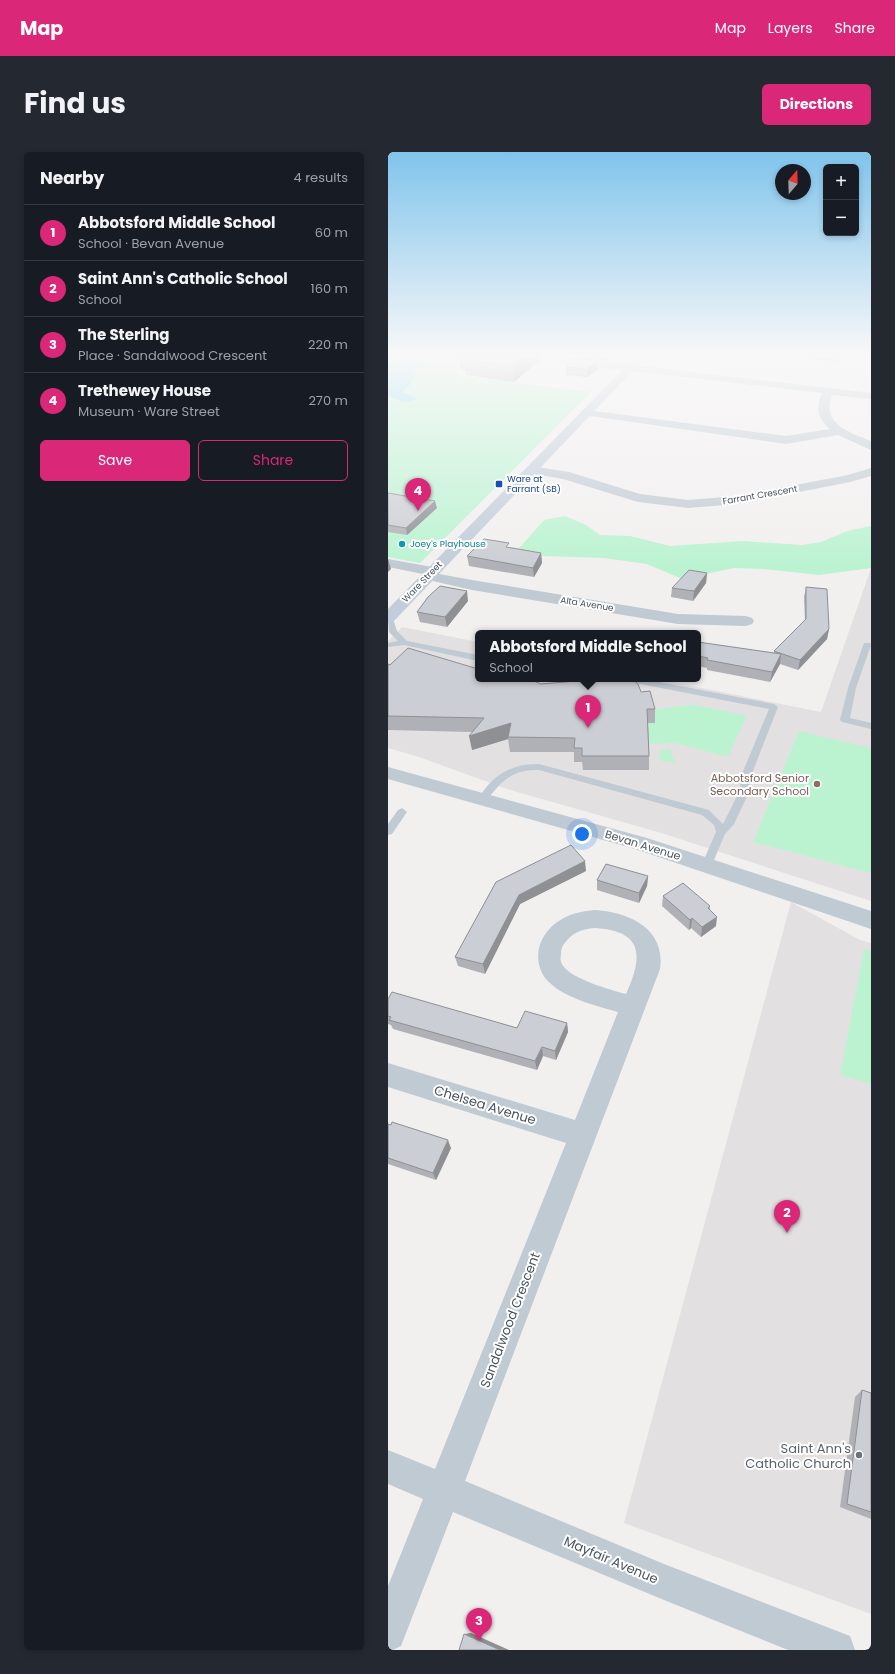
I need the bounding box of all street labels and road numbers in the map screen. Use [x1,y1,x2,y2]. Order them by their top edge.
street label: Farrant Crescent [722,483,798,507]
street label: Ware Street [399,559,445,605]
street label: Alta Avenue [559,594,615,614]
street label: Bevan Avenue [603,826,683,864]
street label: Chelsea Avenue [432,1080,538,1130]
street label: Sandalwood Crescent [475,1249,545,1391]
street label: Mayfair Avenue [561,1532,661,1588]

